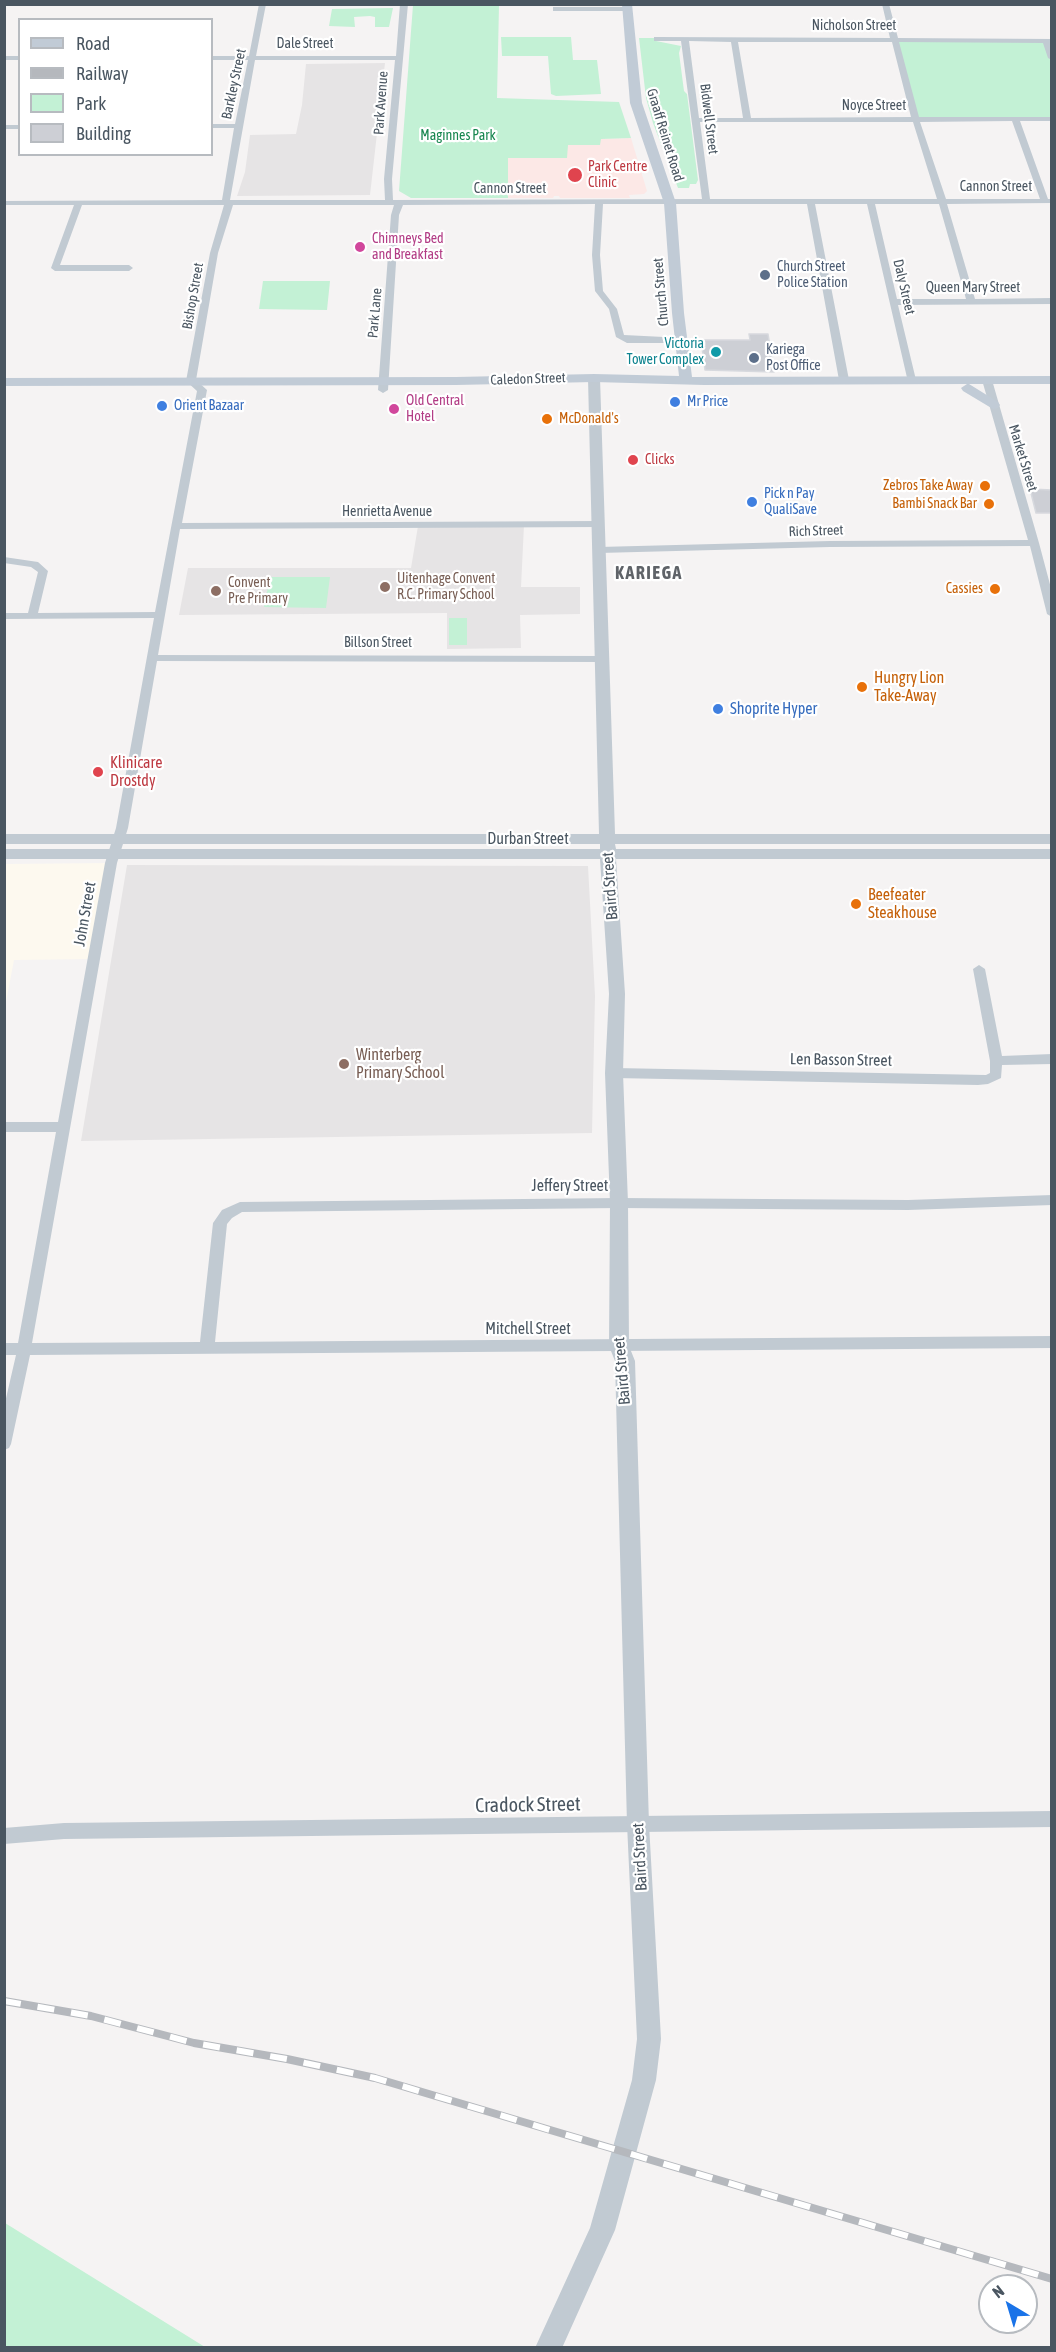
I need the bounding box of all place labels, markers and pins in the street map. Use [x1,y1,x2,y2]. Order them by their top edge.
place label: Park Centre Clinic [588,159,647,192]
marker: Park Centre Clinic [566,166,584,184]
place label: Chimneys Bed and Breakfast [372,231,444,264]
marker: Chimneys Bed and Breakfast [353,240,367,254]
place label: Church Street Police Station [777,259,848,292]
marker: Church Street Police Station [758,268,772,282]
place label: Victoria Tower Complex [627,336,704,368]
place label: Kariega Post Office [766,342,821,374]
marker: Victoria Tower Complex [709,345,723,359]
marker: Kariega Post Office [747,351,761,365]
place label: Old Central Hotel [406,393,464,425]
place label: Mr Price [687,394,728,410]
marker: Mr Price [668,395,682,409]
place label: Orient Bazaar [174,398,244,414]
marker: Orient Bazaar [155,399,169,413]
marker: Old Central Hotel [387,402,401,416]
place label: McDonald's [559,411,619,427]
marker: McDonald's [540,412,554,426]
place label: Clicks [645,452,675,468]
marker: Clicks [626,453,640,467]
place label: Zebros Take Away [883,478,973,494]
marker: Zebros Take Away [978,479,992,493]
place label: Pick n Pay QualiSave [764,486,817,518]
marker: Pick n Pay QualiSave [745,495,759,509]
place label: Bambi Snack Bar [892,496,977,512]
marker: Bambi Snack Bar [982,497,996,511]
place label: Uitenhage Convent R.C. Primary School [397,571,495,604]
place label: Convent Pre Primary [228,575,288,608]
marker: Uitenhage Convent R.C. Primary School [378,580,392,594]
place label: Cassies [946,581,983,597]
marker: Cassies [988,582,1002,596]
marker: Convent Pre Primary [209,584,223,598]
place label: Hungry Lion Take-Away [874,668,944,706]
marker: Hungry Lion Take-Away [855,680,869,694]
place label: Shoprite Hyper [730,699,817,719]
marker: Shoprite Hyper [711,702,725,716]
place label: Klinicare Drostdy [110,753,163,791]
marker: Klinicare Drostdy [91,765,105,779]
place label: Beefeater Steakhouse [868,885,937,923]
marker: Beefeater Steakhouse [849,897,863,911]
place label: Winterberg Primary School [356,1045,444,1083]
marker: Winterberg Primary School [337,1057,351,1071]

